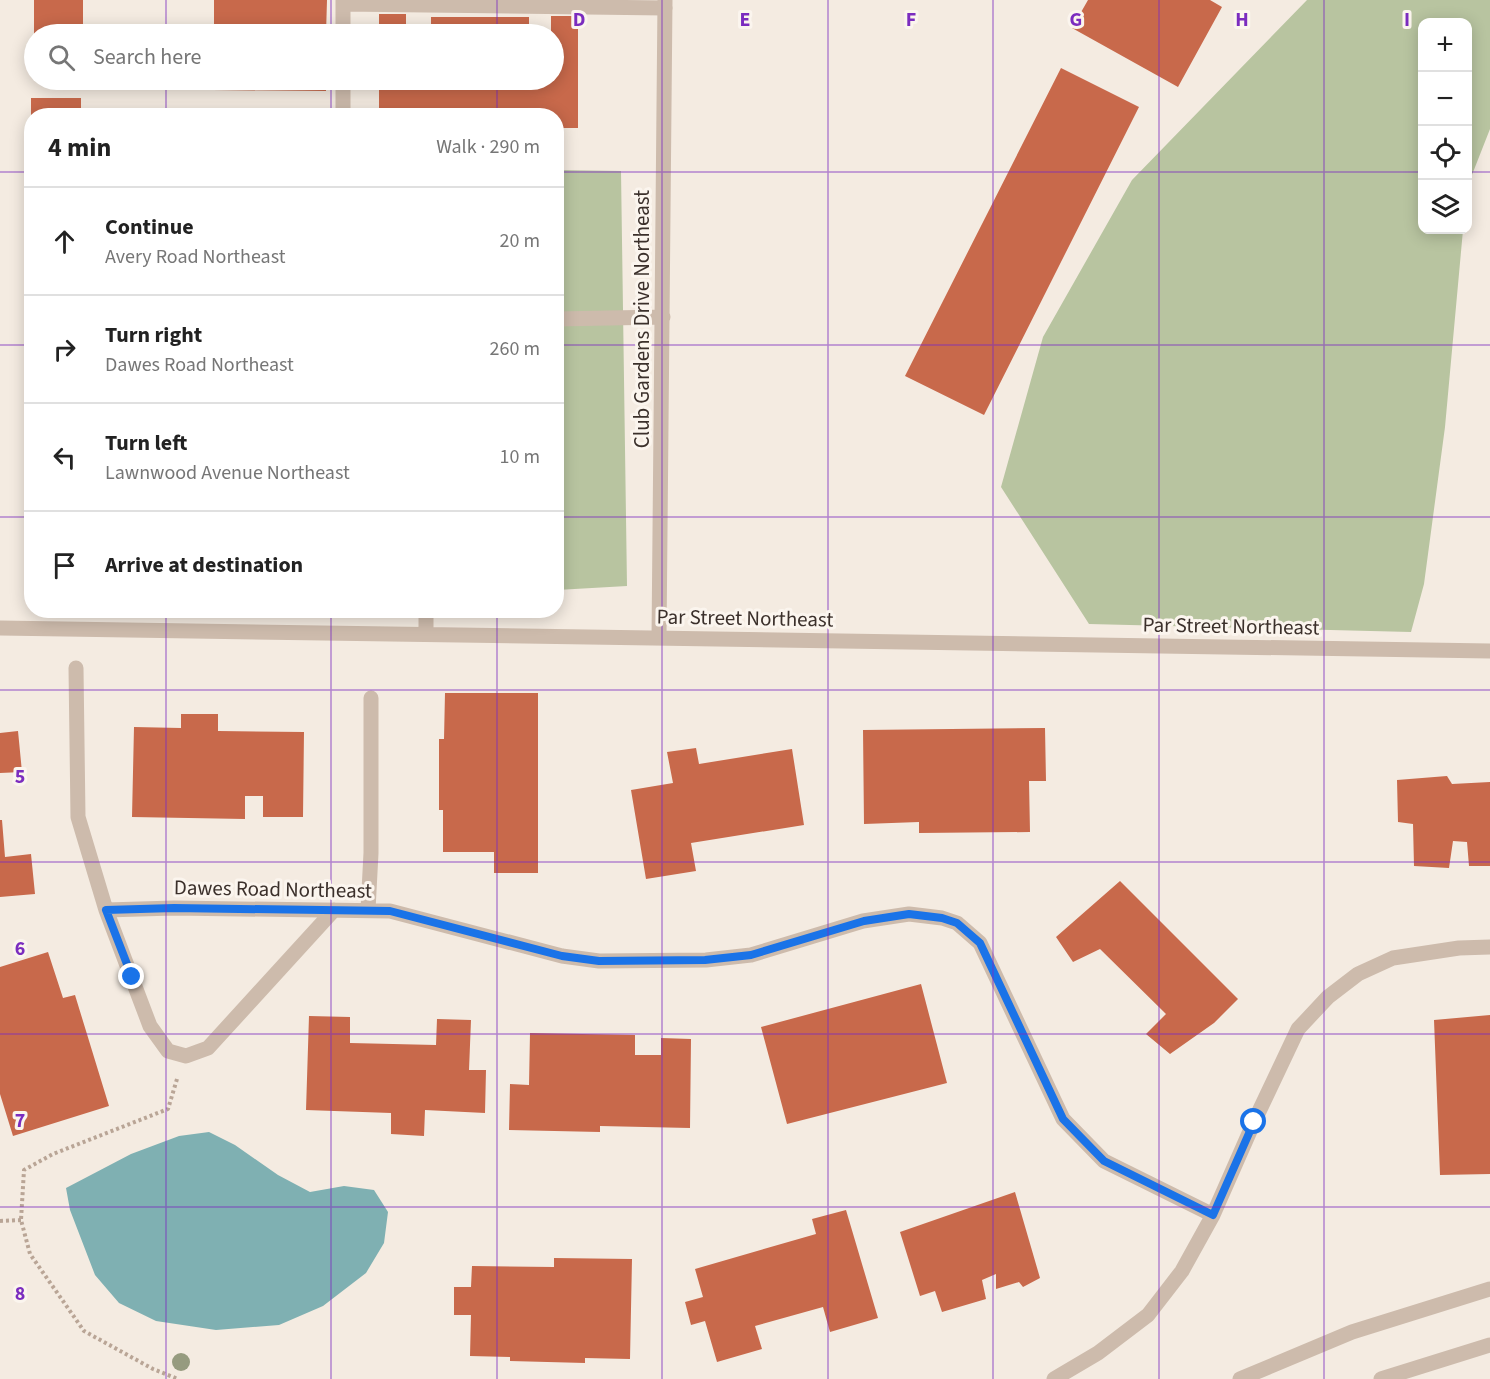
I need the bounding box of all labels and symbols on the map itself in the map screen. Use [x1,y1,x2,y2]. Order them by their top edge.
text: D [573,6,585,34]
text: E [740,6,750,34]
text: F [906,6,916,34]
text: G [1070,6,1082,34]
text: H [1235,6,1249,34]
text: I [1404,6,1410,34]
street label: Club Gardens Drive Northeast [627,190,657,448]
street label: Par Street Northeast [656,601,834,635]
street label: Par Street Northeast [1142,609,1320,643]
text: 5 [15,763,25,791]
street label: Dawes Road Northeast [174,872,372,906]
text: 6 [15,935,25,963]
route end [118,963,144,989]
text: 7 [15,1107,25,1135]
route start [1240,1108,1266,1134]
text: 8 [15,1280,25,1308]

